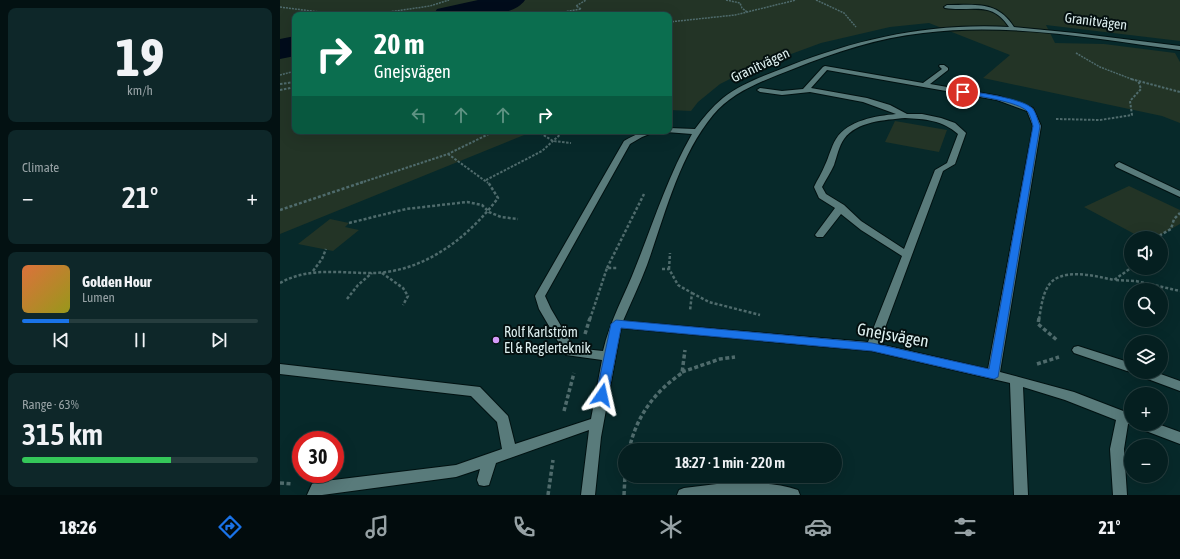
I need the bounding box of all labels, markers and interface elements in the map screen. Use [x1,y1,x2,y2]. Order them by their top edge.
street label: Granitvägen [1064,9,1128,33]
text: 19 [116,27,164,87]
icon: right [308,28,360,80]
text: 20 m [374,28,424,60]
street label: Granitvägen [728,44,792,86]
text: Gnejsvägen [374,61,451,82]
pin [946,75,980,109]
icon: arrive [952,81,974,103]
text: km/h [127,83,153,98]
icon: left [408,104,430,126]
icon: ahead [450,104,472,126]
icon: ahead [492,104,514,126]
icon: right [534,104,556,126]
text: Climate [22,160,59,175]
text: 21° [122,180,158,214]
text: − [22,184,33,210]
text: + [247,184,258,210]
map controls [1124,231,1168,483]
button: sound [1124,231,1168,275]
text: Golden Hour [82,273,152,290]
button: search [1124,283,1168,327]
text: Lumen [82,290,115,305]
street label: Gnejsvägen [856,319,930,351]
place label: Rolf Karlström El & Reglerteknik [504,324,591,356]
icon: previous [50,329,72,351]
icon: pause [129,329,151,351]
icon: next [208,329,230,351]
marker: Rolf Karlström El & Reglerteknik [491,335,501,345]
button: layers [1124,335,1168,379]
position arrow [581,374,623,416]
button: + [1124,387,1168,431]
text: Range · 63% [22,397,79,412]
text: 315 km [22,417,103,451]
speed limit sign: 30 [292,431,344,483]
button: − [1124,439,1168,483]
text: 18:27 · 1 min · 220 m [675,454,785,471]
icon: directions [216,513,244,541]
icon: music [363,513,391,541]
icon: phone [510,513,538,541]
icon: climate [657,513,685,541]
icon: car [804,513,832,541]
icon: filters [951,513,979,541]
text: 18:26 [60,517,97,538]
text: 21° [1098,517,1120,538]

